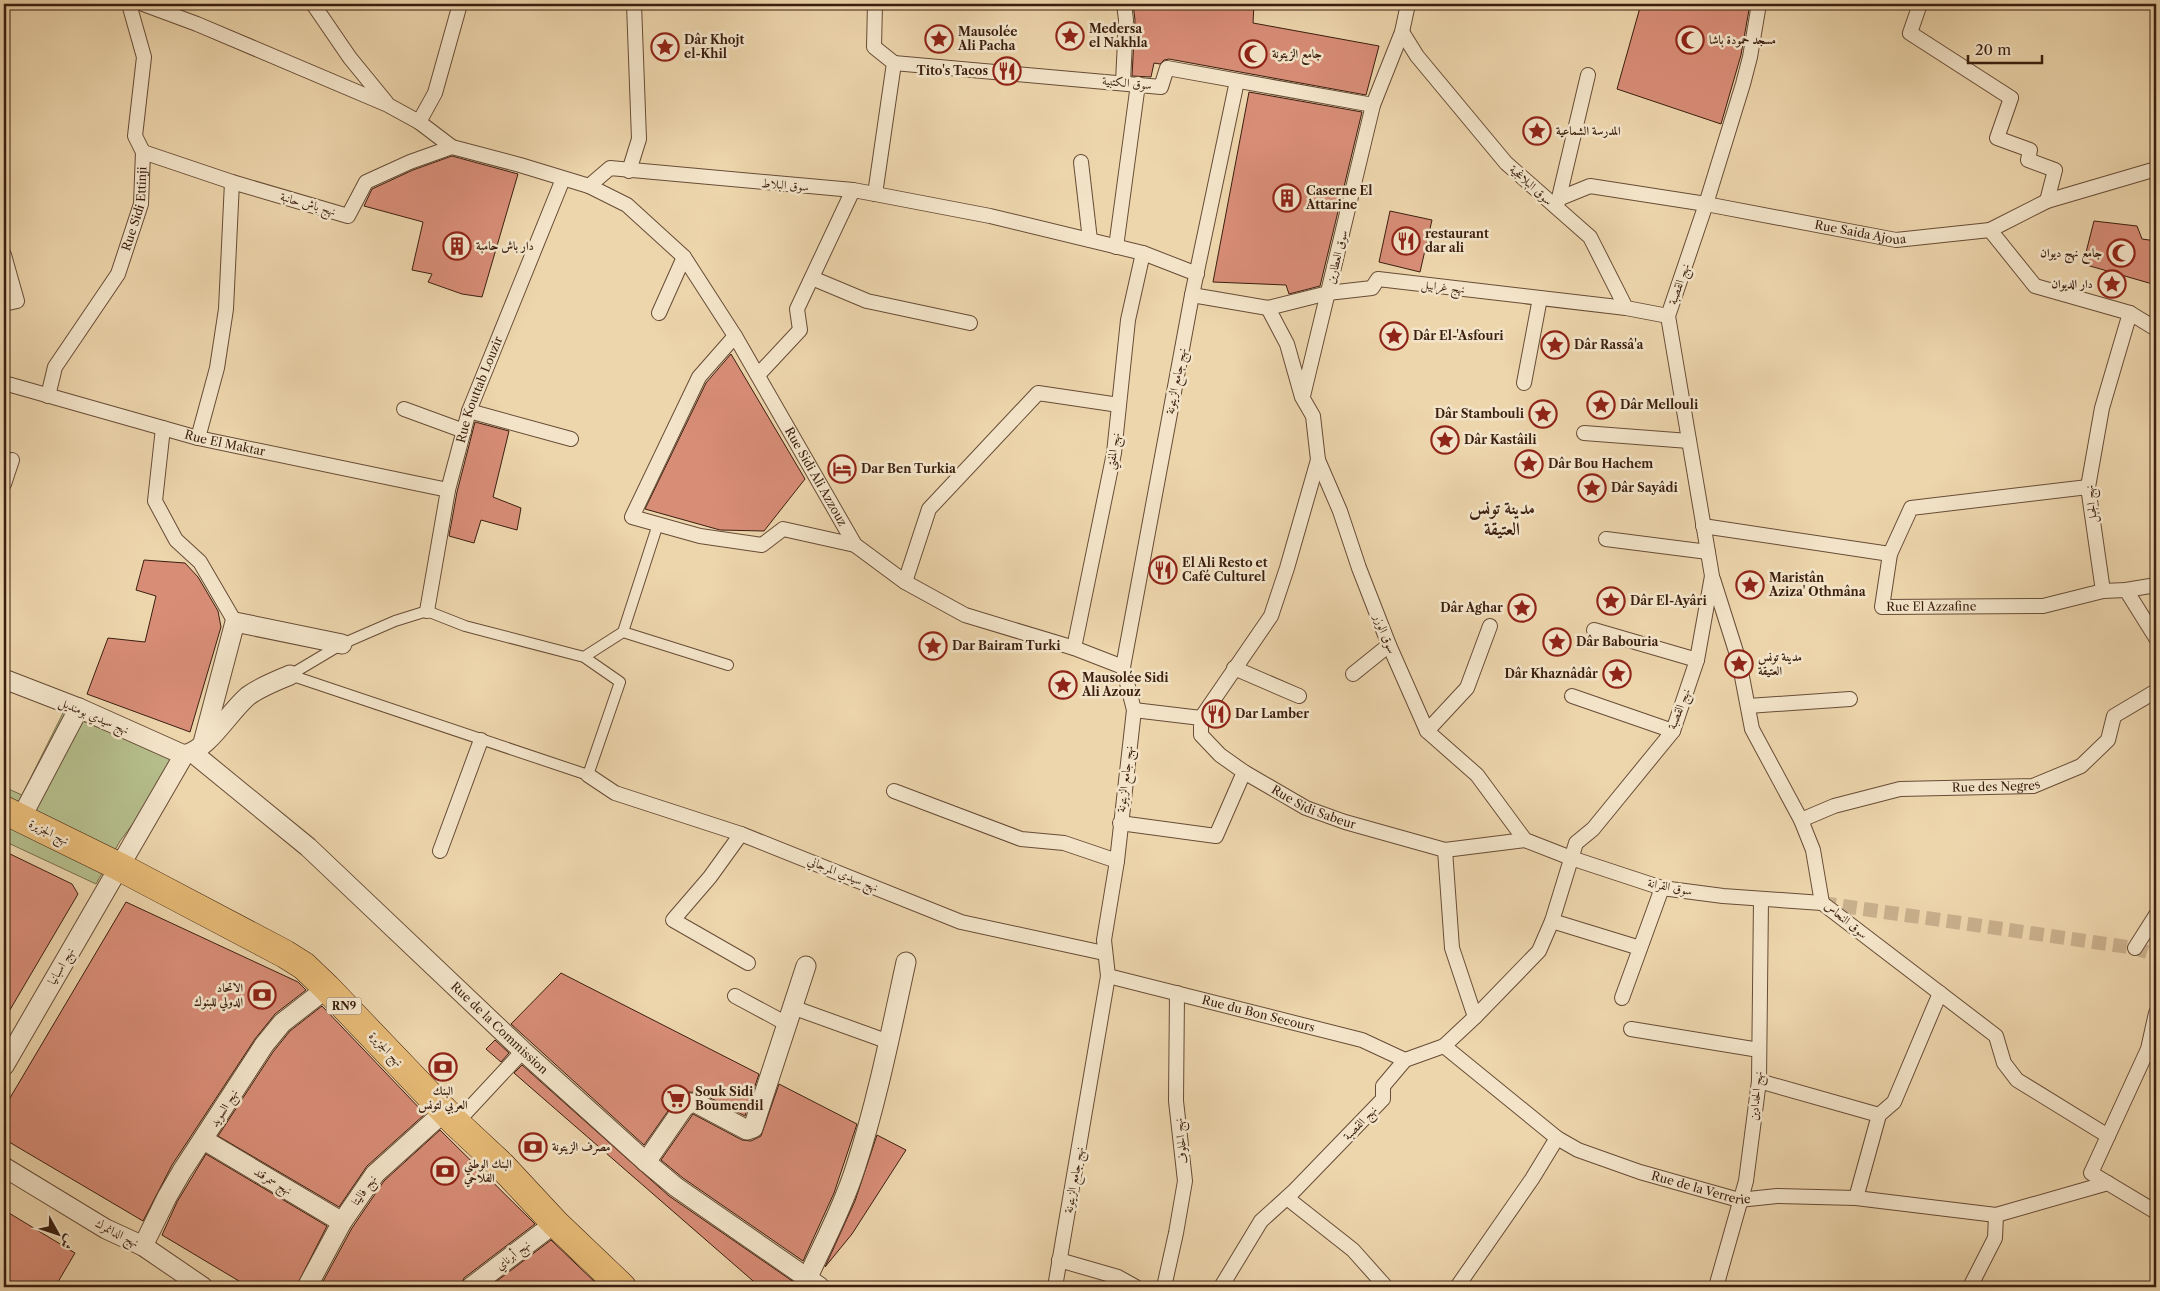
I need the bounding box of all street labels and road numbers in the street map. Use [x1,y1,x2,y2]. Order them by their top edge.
street label: سوق الكتبية [1101,72,1153,94]
street label: سوق البلاغجية [1506,161,1556,209]
street label: Rue Sidi Ettinji [118,166,149,253]
street label: سوق البلاط [760,175,810,195]
street label: نهج باش حانبة [277,188,338,222]
street label: Rue Saida Ajoua [1813,217,1907,247]
street label: سوق العطارين [1323,228,1351,286]
street label: نهج القصبة [1664,261,1696,308]
street label: نهج غرابيل [1420,276,1466,301]
street label: Rue Kouttab Louzir [453,334,505,445]
street label: نهج جامع الزيتونة [1162,346,1193,416]
street label: Rue Sidi Ali Azzouz [782,424,851,529]
street label: Rue El Maktar [183,427,267,459]
street label: نهج المفتي [1102,431,1128,471]
street label: نهج الجبل [2081,484,2104,524]
street label: Rue El Azzafine [1886,598,1977,614]
street label: سوق الوزر [1370,611,1400,656]
street label: نهج القصبة [1664,686,1697,733]
street label: نهج سيدي بومنديل [55,694,132,741]
street label: نهج جامع الزيتونة [1113,745,1140,814]
street label: Rue des Negres [1952,776,2042,795]
street label: Rue Sidi Sabeur [1269,782,1358,832]
street label: نهج الجزيرة [25,815,72,851]
street label: نهج سيدي المرجاني [804,853,881,898]
street label: سوق القرانة [1646,875,1694,899]
street label: سوق النحاس [1821,898,1871,942]
street label: نهج اسبانيا [44,945,81,989]
street label: Rue de la Commission [448,978,552,1077]
street label: Rue du Bon Secours [1200,992,1316,1035]
road number: RN9 [326,998,362,1014]
street label: نهج الجزيرة [363,1028,407,1072]
street label: نهج الحدادين [1745,1071,1770,1122]
street label: نهج السويد [206,1086,244,1132]
street label: نهج القصبة [1339,1102,1383,1146]
street label: نهج الحلوف [1170,1117,1195,1165]
street label: نهج جامع الزيتونة [1060,1145,1091,1215]
street label: نهج سمرقند [249,1163,295,1201]
street label: Rue de la Verrerie [1650,1168,1752,1207]
street label: نهج فاليتا [347,1171,383,1210]
street label: نهج الدانمرك [91,1215,142,1254]
street label: نهج أبرناي [492,1236,536,1276]

